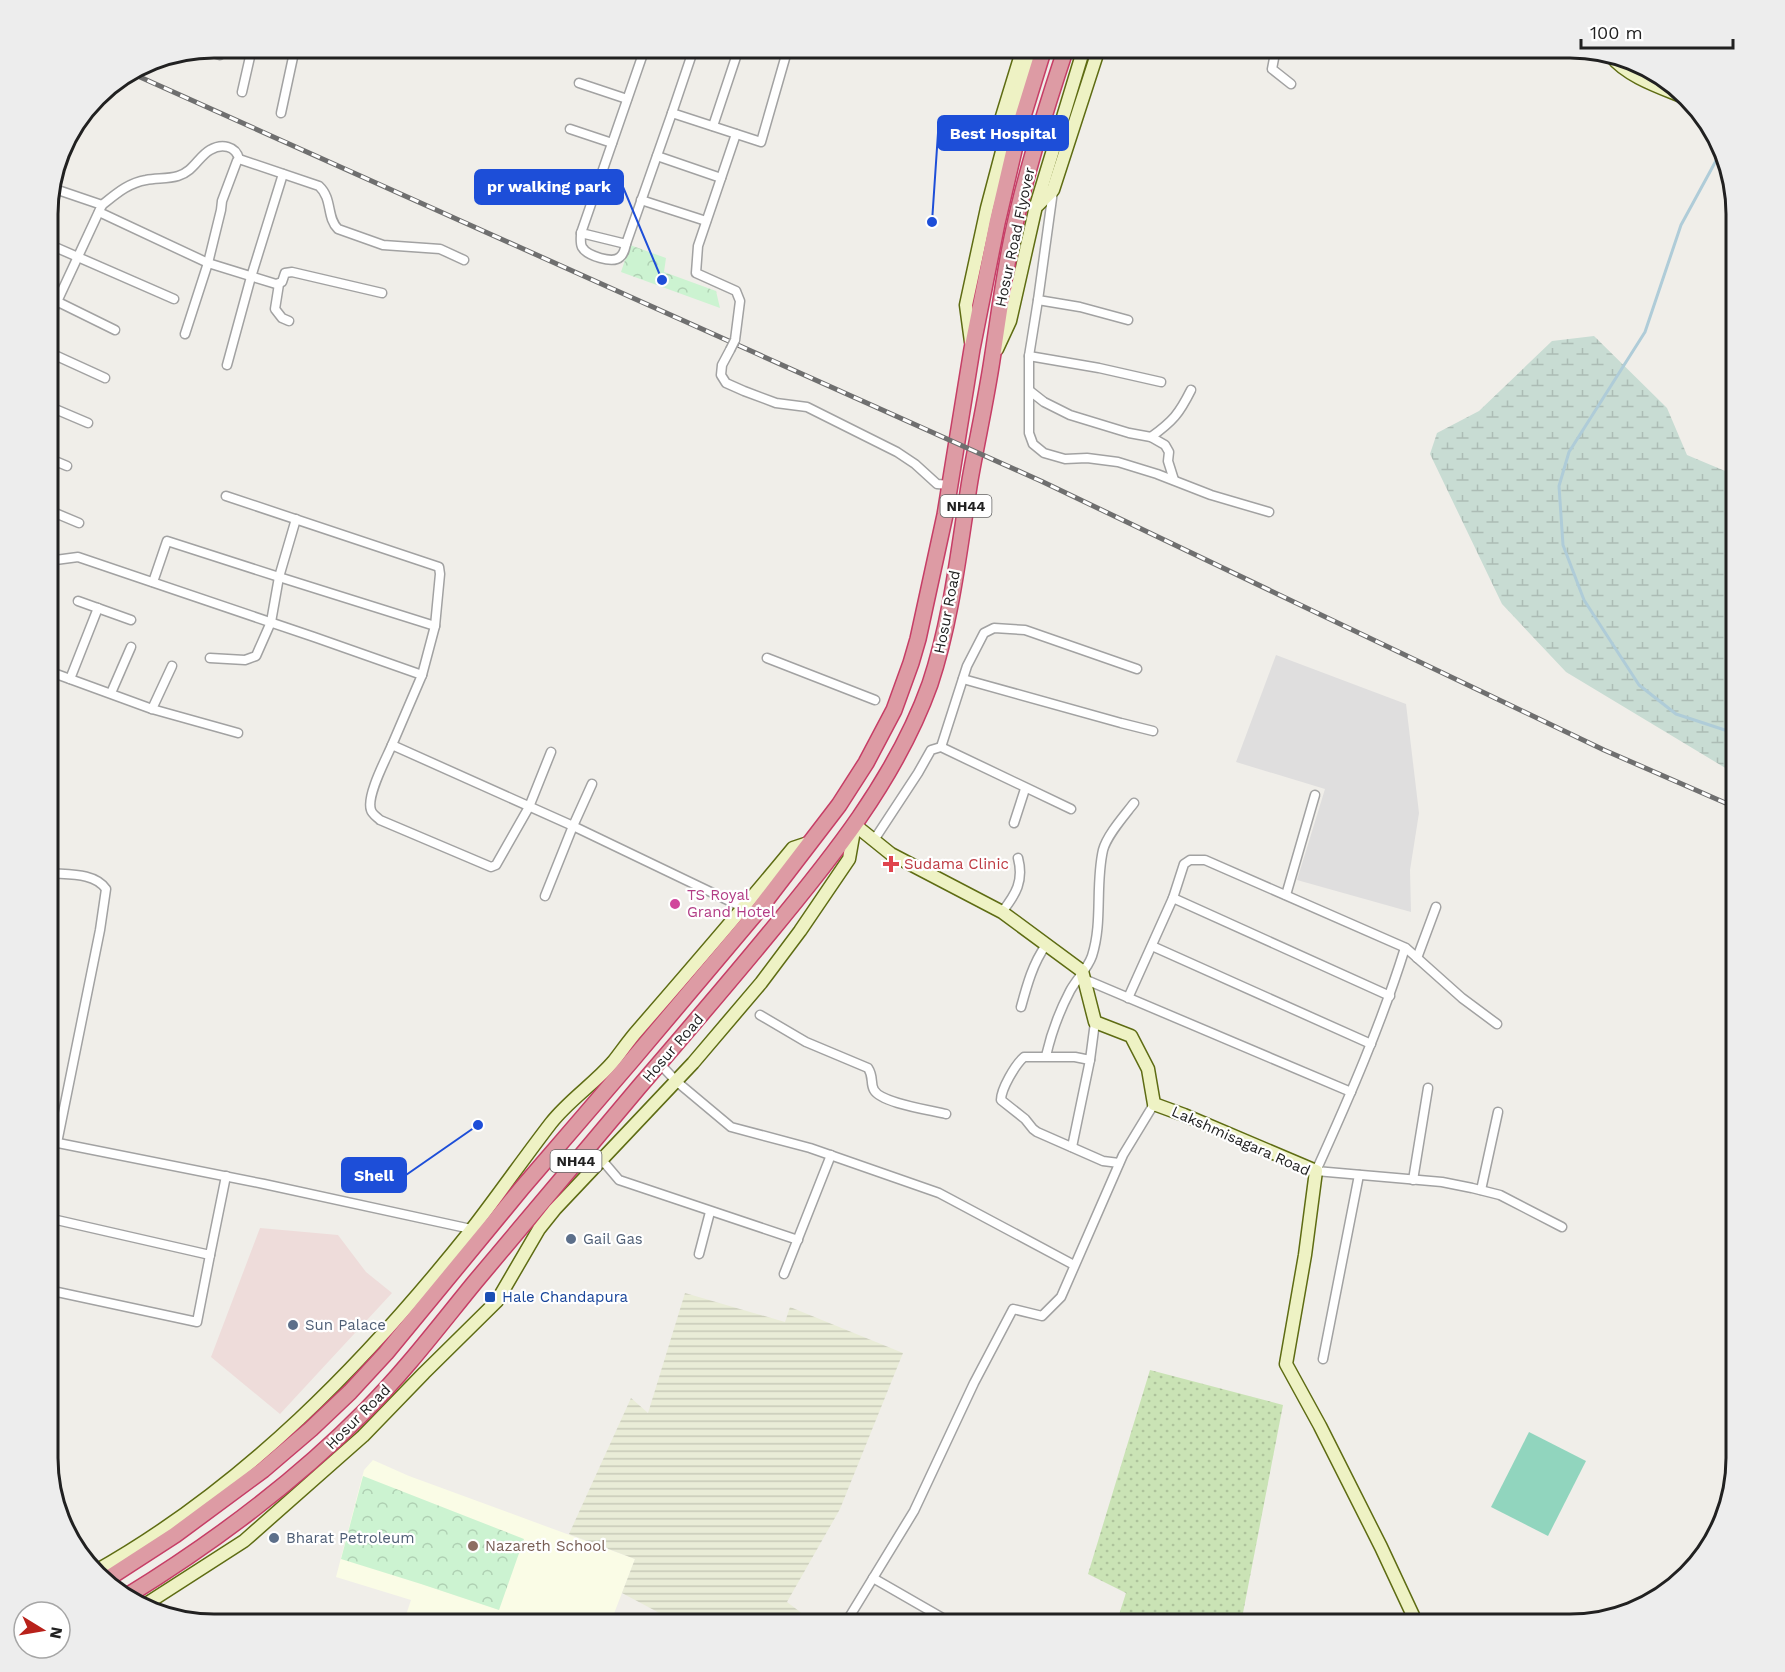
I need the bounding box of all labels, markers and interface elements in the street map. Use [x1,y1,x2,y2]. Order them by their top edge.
scale bar [1581,12,1732,50]
text: 100 m [1590,22,1643,43]
callout: Best Hospital [938,116,1068,150]
text: Best Hospital [950,124,1057,143]
street label: Hosur Road Flyover [991,166,1039,308]
callout: pr walking park [475,170,623,204]
text: pr walking park [487,177,611,196]
road number: NH44 [940,495,992,517]
street label: Hosur Road [930,569,964,655]
marker: Sudama Clinic [882,855,900,873]
place label: Sudama Clinic [904,855,1009,873]
place label: TS Royal Grand Hotel [687,886,776,921]
marker: TS Royal Grand Hotel [668,897,682,911]
street label: Hosur Road [638,1010,708,1086]
street label: Lakshmisagara Road [1169,1102,1313,1180]
road number: NH44 [550,1150,602,1172]
callout: Shell [342,1158,406,1192]
text: Shell [354,1166,395,1185]
place label: Gail Gas [583,1230,643,1248]
marker: Gail Gas [564,1232,578,1246]
place label: Hale Chandapura [502,1288,629,1306]
marker: Hale Chandapura [483,1290,497,1304]
place label: Sun Palace [305,1316,386,1334]
marker: Sun Palace [286,1318,300,1332]
street label: Hosur Road [322,1381,394,1453]
place label: Bharat Petroleum [286,1529,414,1547]
marker: Bharat Petroleum [267,1531,281,1545]
place label: Nazareth School [485,1537,606,1555]
marker: Nazareth School [466,1539,480,1553]
north arrow [12,1600,72,1660]
text: N [46,1625,67,1640]

